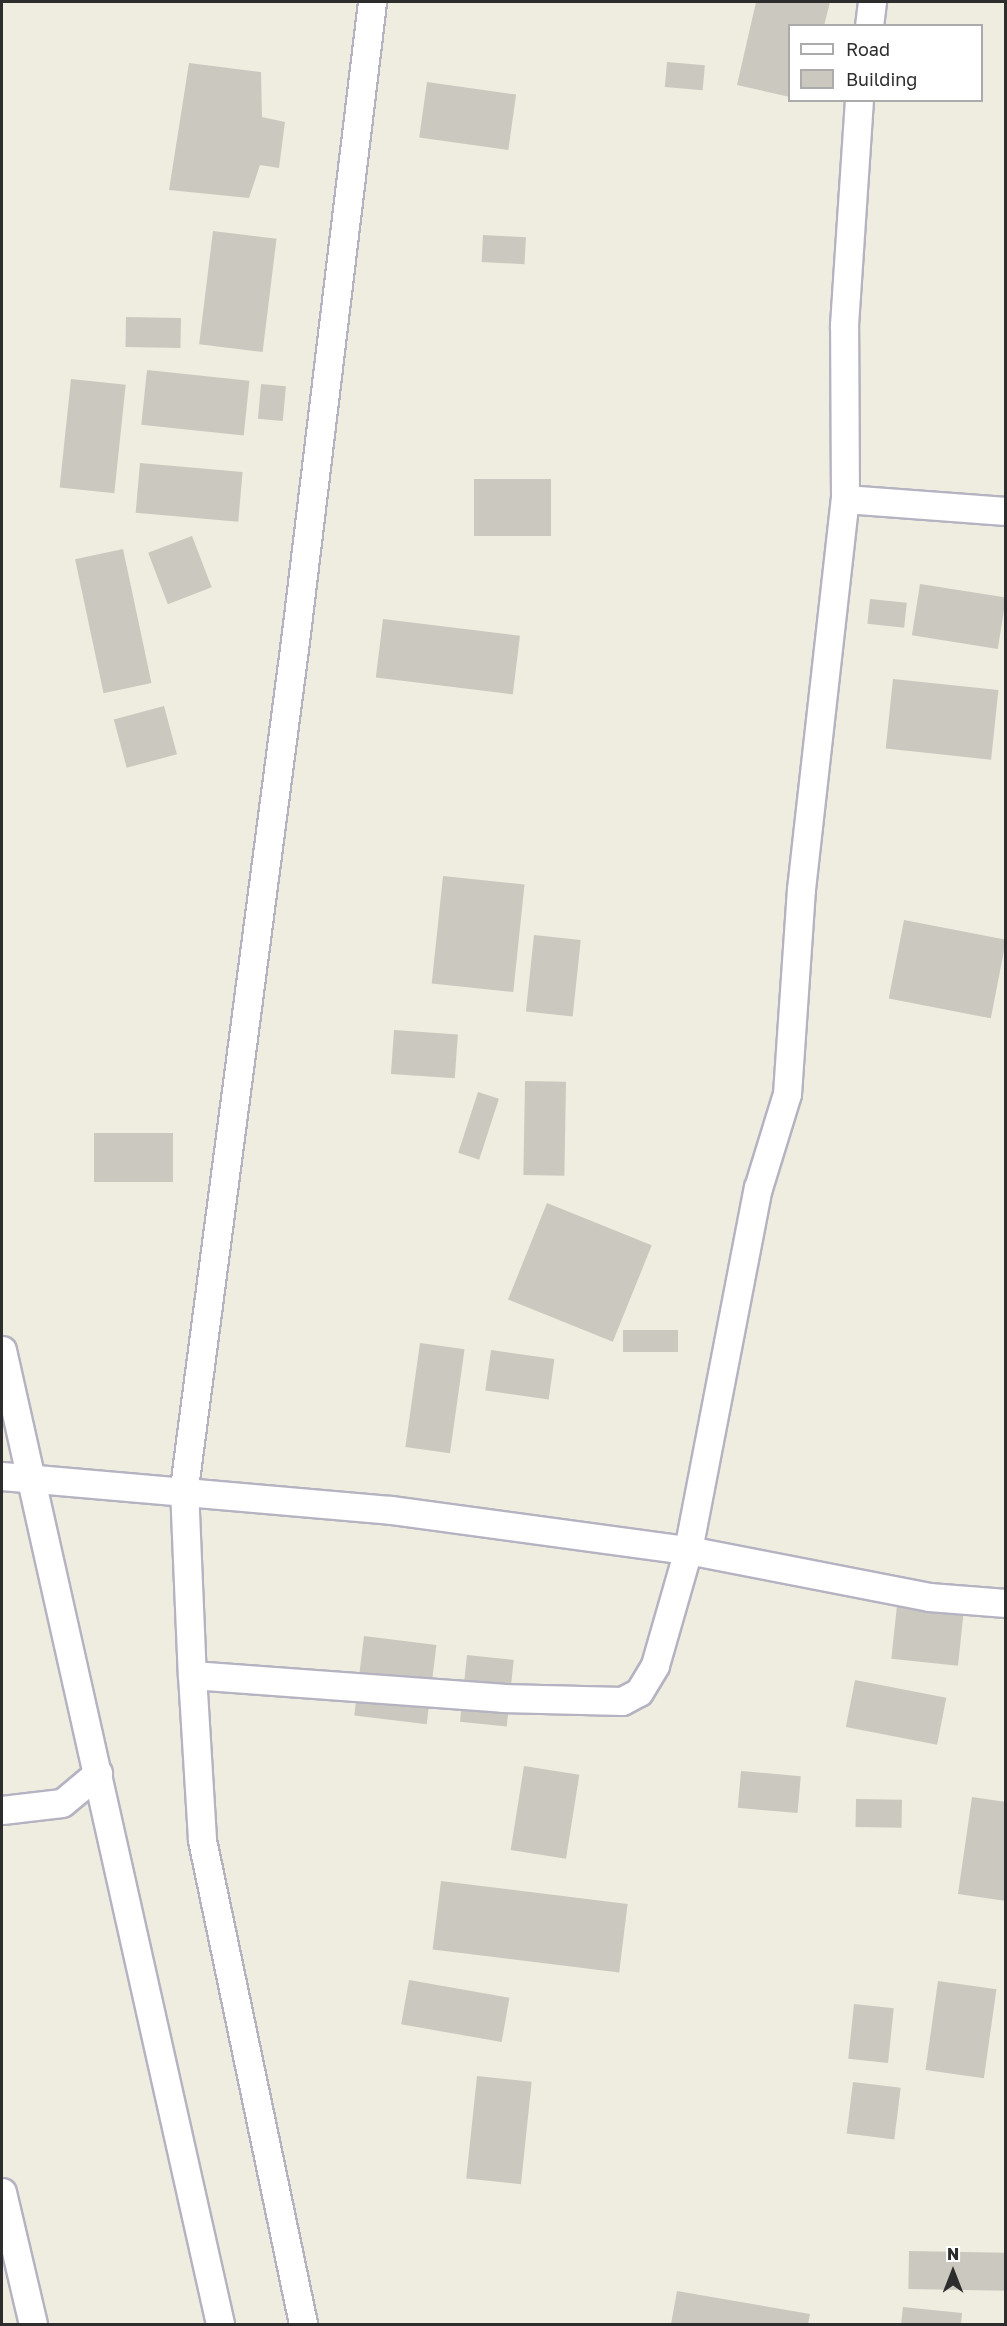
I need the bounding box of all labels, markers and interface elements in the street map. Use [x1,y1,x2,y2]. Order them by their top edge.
legend [788,24,983,102]
text: Road [846,38,890,60]
text: Building [846,68,917,90]
north arrow [923,2242,983,2302]
text: N [947,2244,959,2264]

